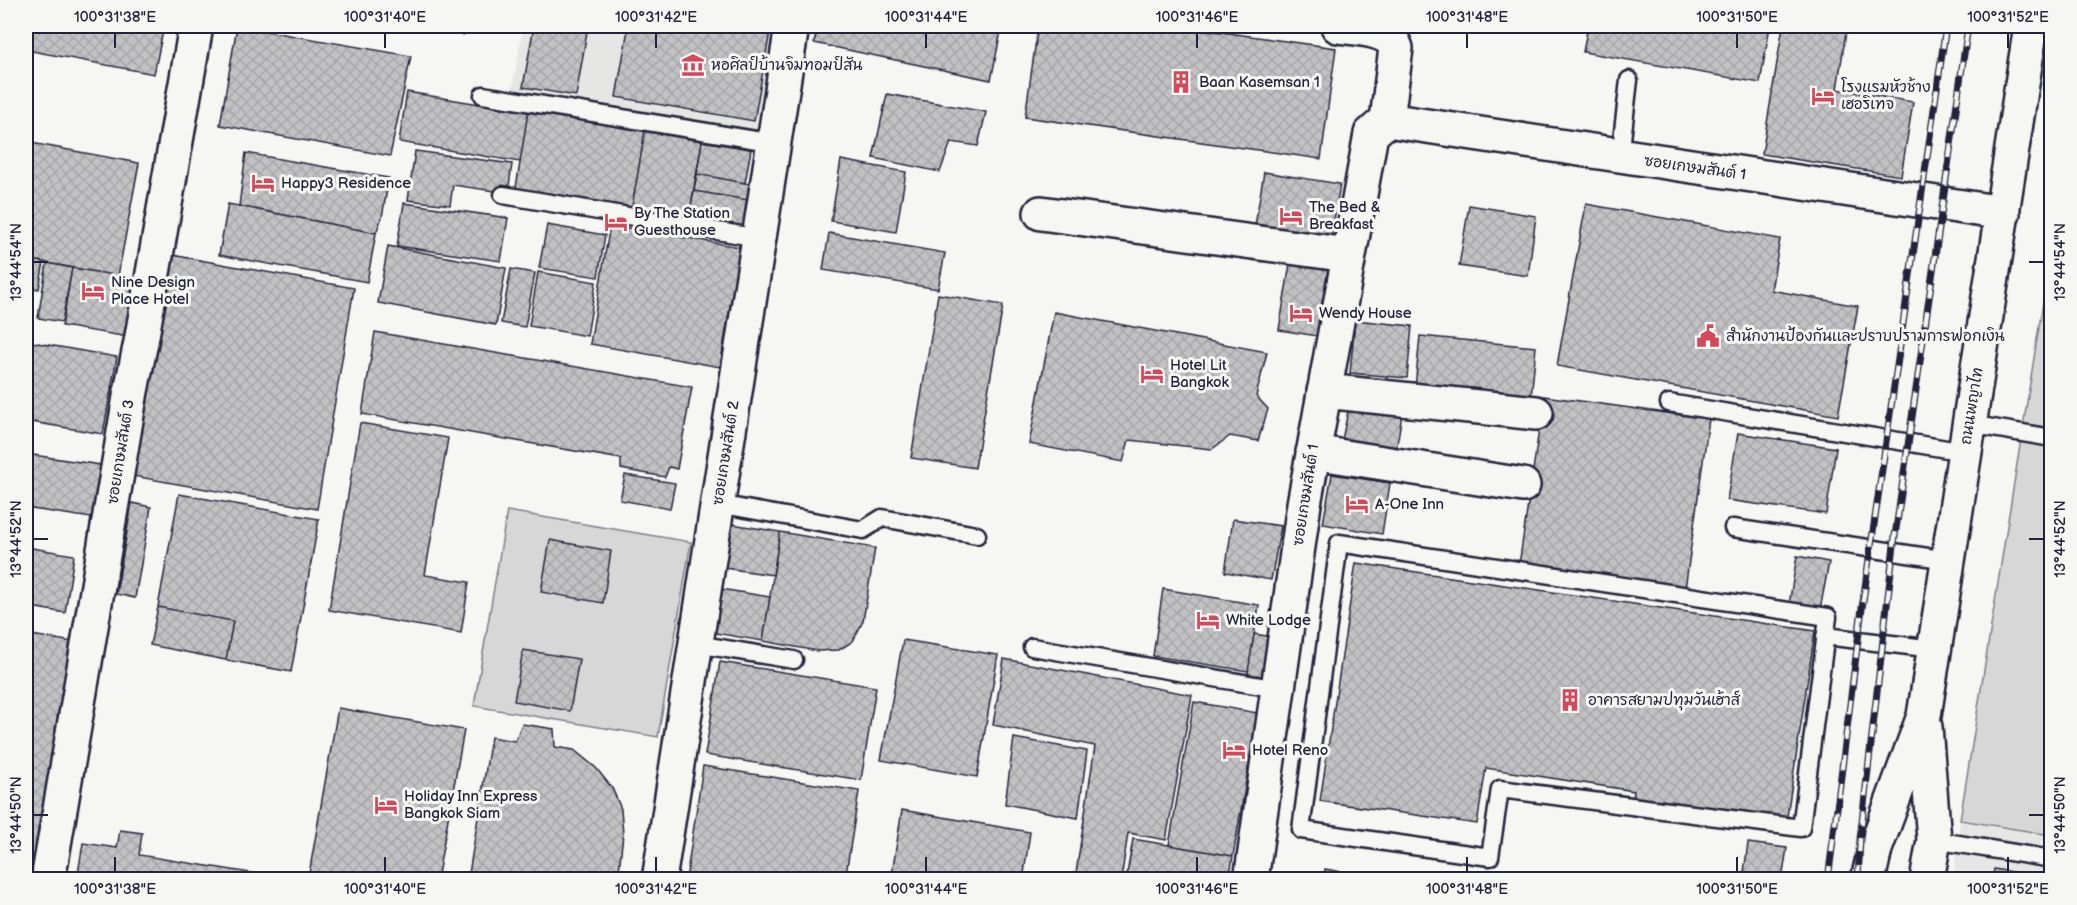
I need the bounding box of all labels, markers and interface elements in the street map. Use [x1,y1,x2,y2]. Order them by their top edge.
text: 100°31'38"E [74,8,156,27]
text: 100°31'40"E [344,8,426,27]
text: 100°31'42"E [615,8,697,27]
text: 100°31'44"E [885,8,967,27]
text: 100°31'46"E [1156,8,1238,27]
text: 100°31'48"E [1426,8,1508,27]
text: 100°31'50"E [1696,8,1778,27]
text: 100°31'52"E [1967,8,2049,27]
museum icon: หอศิลป์บ้านจิมทอมป์สัน [680,52,706,78]
place label: หอศิลป์บ้านจิมทอมป์สัน [711,55,862,75]
building icon: Baan Kasemsan 1 [1168,69,1194,95]
place label: Baan Kasemsan 1 [1199,73,1320,92]
place label: โรงแรมหัวช้าง เฮอริเทจ [1841,77,1930,114]
hotel icon: โรงแรมหัวช้าง เฮอริเทจ [1810,83,1836,109]
street label: ซอยเกษมสันต์ 1 [1643,150,1747,185]
hotel icon: Happy3 Residence [250,170,276,196]
place label: Happy3 Residence [281,174,411,193]
place label: The Bed & Breakfast [1309,198,1381,234]
hotel icon: The Bed & Breakfast [1278,203,1304,229]
place label: By The Station Guesthouse [634,204,730,240]
hotel icon: By The Station Guesthouse [603,209,629,235]
text: 13°44'54"N [7,223,26,301]
text: 13°44'54"N [2051,223,2070,301]
place label: Nine Design Place Hotel [111,273,195,309]
hotel icon: Nine Design Place Hotel [80,278,106,304]
hotel icon: Wendy House [1288,300,1314,326]
place label: Wendy House [1319,304,1412,323]
public building icon: สำนักงานป้องกันและปราบปรามการฟอกเงิน [1695,323,1721,349]
place label: สำนักงานป้องกันและปราบปรามการฟอกเงิน [1726,326,2005,346]
place label: Hotel Lit Bangkok [1170,356,1229,392]
hotel icon: Hotel Lit Bangkok [1139,361,1165,387]
street label: ถนนพญาไท [1956,366,1988,446]
street label: ซอยเกษมสันต์ 3 [102,398,139,506]
street label: ซอยเกษมสันต์ 2 [707,399,744,507]
street label: ซอยเกษมสันต์ 1 [1288,443,1323,547]
hotel icon: A-One Inn [1344,491,1370,517]
place label: A-One Inn [1375,495,1444,514]
text: 13°44'52"N [7,500,26,578]
text: 13°44'52"N [2051,500,2070,578]
hotel icon: White Lodge [1195,607,1221,633]
place label: White Lodge [1226,611,1311,630]
building icon: อาคารสยามปทุมวันเฮ้าส์ [1557,687,1583,713]
place label: อาคารสยามปทุมวันเฮ้าส์ [1588,690,1741,711]
hotel icon: Hotel Reno [1221,737,1247,763]
place label: Hotel Reno [1252,741,1328,760]
text: 13°44'50"N [7,776,26,854]
text: 13°44'50"N [2051,776,2070,854]
place label: Holiday Inn Express Bangkok Siam [404,787,538,823]
hotel icon: Holiday Inn Express Bangkok Siam [373,792,399,818]
text: 100°31'38"E [74,880,156,899]
text: 100°31'40"E [344,880,426,899]
text: 100°31'42"E [615,880,697,899]
text: 100°31'44"E [885,880,967,899]
text: 100°31'46"E [1156,880,1238,899]
text: 100°31'48"E [1426,880,1508,899]
text: 100°31'50"E [1696,880,1778,899]
text: 100°31'52"E [1967,880,2049,899]

